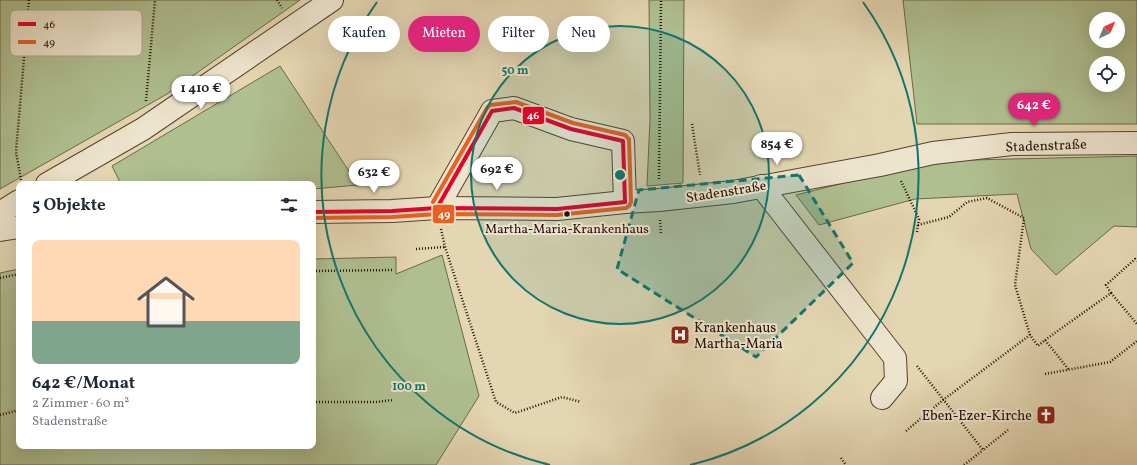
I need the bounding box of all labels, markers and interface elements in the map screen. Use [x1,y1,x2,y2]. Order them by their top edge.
legend [10,10,142,56]
north arrow [1089,12,1125,48]
map controls [1089,12,1125,92]
chip: Kaufen [328,16,400,52]
chip: Mieten [408,16,480,52]
chip: Filter [488,16,549,52]
chip: Neu [557,16,610,52]
text: 46 [43,18,55,33]
text: 49 [43,36,55,51]
button: locate [1089,56,1125,92]
text: 50 m [501,63,529,79]
pin: 1 410 € [164,76,238,110]
text: 1 410 € [180,80,222,98]
pin: 642 € [1006,93,1062,127]
text: 642 € [1017,97,1051,115]
line badge: 46 [522,106,545,125]
text: 46 [527,109,539,124]
pin: 854 € [749,132,805,166]
text: 854 € [760,136,794,154]
street label: Stadenstraße [1005,136,1087,157]
pin: 692 € [469,157,525,191]
pin: 632 € [346,160,402,194]
text: 692 € [480,161,514,179]
text: 632 € [358,164,390,182]
centre of rings [613,168,627,182]
street label: Stadenstraße [685,177,768,208]
text: 5 Objekte [32,194,106,217]
icon: filters [278,194,300,216]
line badge: 49 [432,204,455,224]
text: 49 [438,208,450,223]
marker: Martha-Maria-Krankenhaus [562,209,572,219]
place label: Martha-Maria-Krankenhaus [485,221,649,239]
icon: home [130,266,202,338]
place label: Krankenhaus Martha-Maria [694,319,783,354]
hospital icon: Krankenhaus Martha-Maria [669,324,691,346]
text: 642 €/Monat [32,372,135,395]
text: 100 m [392,379,426,395]
text: 2 Zimmer · 60 m² [32,395,129,413]
church icon: Eben-Ezer-Kirche [1035,404,1057,426]
place label: Eben-Ezer-Kirche [922,407,1032,426]
text: Stadenstraße [32,413,107,431]

